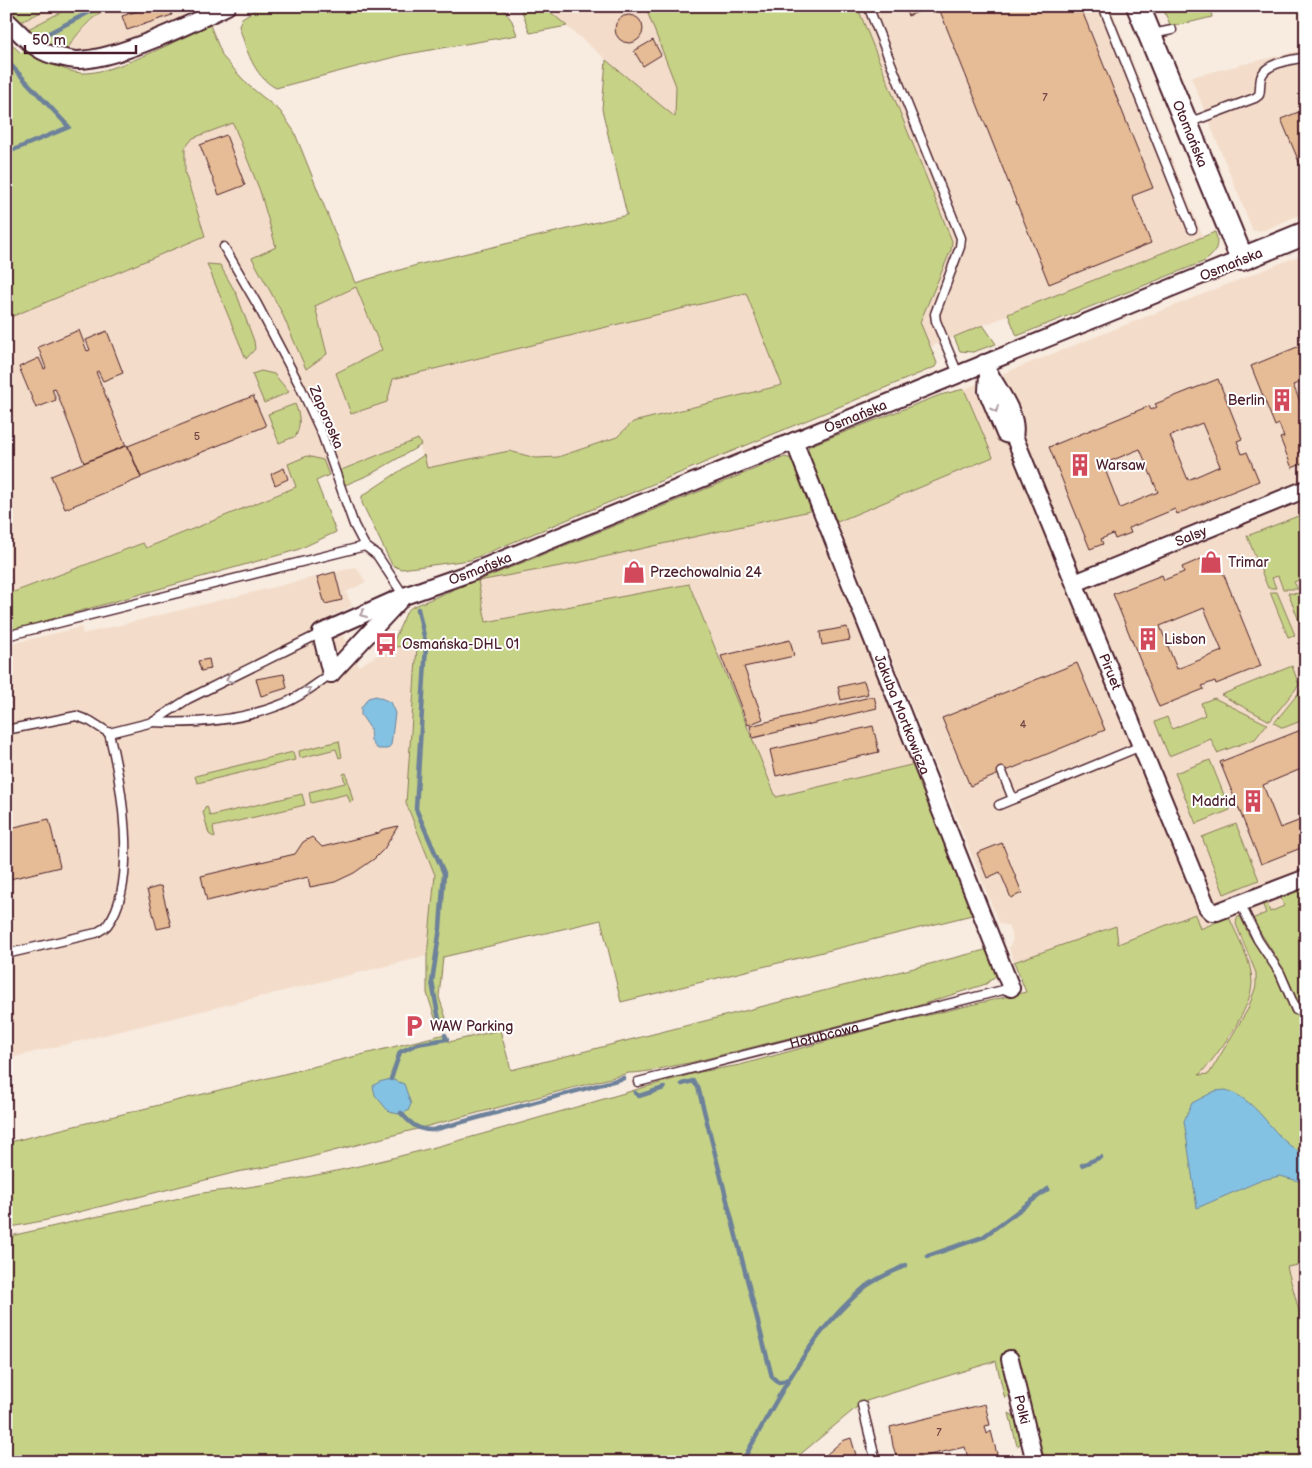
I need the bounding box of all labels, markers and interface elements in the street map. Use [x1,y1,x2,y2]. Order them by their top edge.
scale bar [25,22,136,54]
text: 50 m [32,31,66,50]
house number: 7 [1042,91,1048,104]
street label: Otomańska [1169,98,1211,170]
street label: Osmańska [1197,244,1265,285]
street label: Zaporoska [305,382,347,451]
building icon: Berlin [1269,387,1295,413]
place label: Berlin [1228,392,1265,409]
street label: Osmańska [822,396,889,437]
one-way arrow [988,404,999,413]
house number: 5 [194,430,200,443]
building icon: Warsaw [1067,452,1093,478]
place label: Warsaw [1096,457,1146,474]
street label: Salsy [1173,522,1210,550]
street label: Osmańska [447,549,514,589]
shop icon: Trimar [1198,549,1224,575]
place label: Trimar [1228,554,1270,571]
shop icon: Przechowalnia 24 [621,559,647,585]
place label: Przechowalnia 24 [650,564,762,581]
one-way arrow [359,608,368,619]
building icon: Lisbon [1135,626,1161,652]
bus stop icon: Osmańska-DHL 01 [373,631,399,657]
place label: Lisbon [1164,631,1206,648]
place label: Osmańska-DHL 01 [402,636,519,653]
street label: Piruet [1095,651,1125,693]
street label: Jakuba Mortkowicza [870,652,933,777]
one-way arrow [225,673,234,683]
one-way arrow [302,687,312,696]
house number: 4 [1020,718,1027,731]
building icon: Madrid [1240,788,1266,814]
place label: Madrid [1192,793,1236,810]
parking icon: WAW Parking [401,1013,427,1039]
place label: WAW Parking [430,1018,513,1035]
street label: Hołubcowa [788,1019,861,1052]
street label: Polki [1010,1393,1034,1426]
house number: 7 [936,1426,942,1439]

